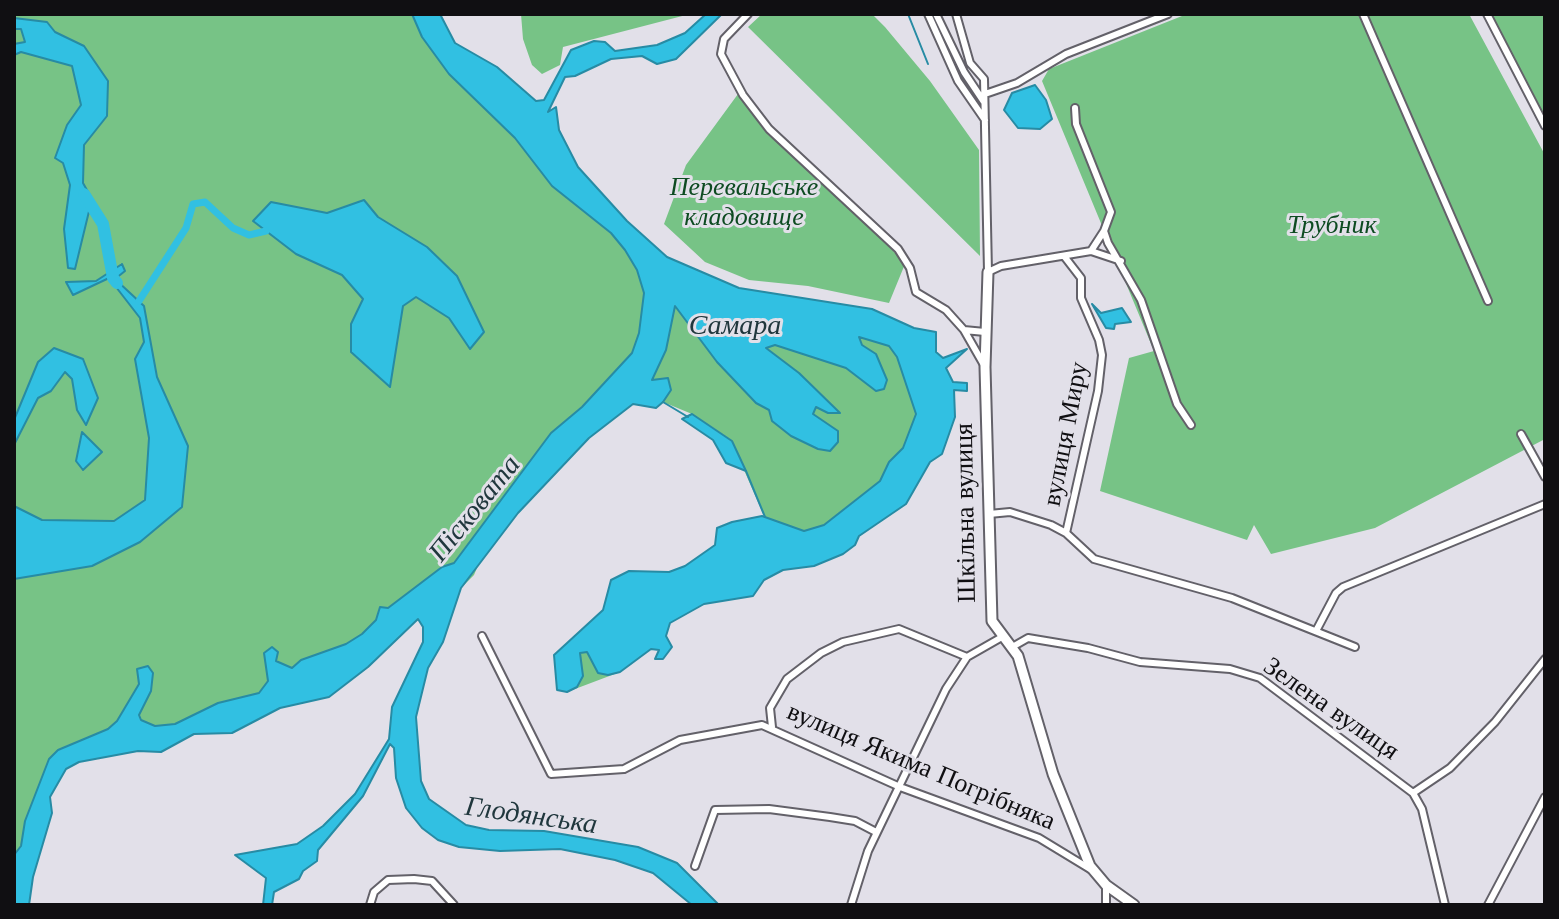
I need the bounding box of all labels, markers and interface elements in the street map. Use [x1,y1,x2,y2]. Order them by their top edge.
park label: Перевальське кладовище [670,172,818,234]
park label: Трубник [1287,210,1377,242]
water label: Самара [689,309,781,343]
street label: вулиця Миру [1037,359,1095,509]
street label: Шкільна вулиця [949,423,983,603]
water label: Пісковата [422,449,528,569]
street label: Зелена вулиця [1257,651,1405,767]
street label: вулиця Якима Погрібняка [782,696,1060,838]
water label: Глодянська [463,790,599,842]

